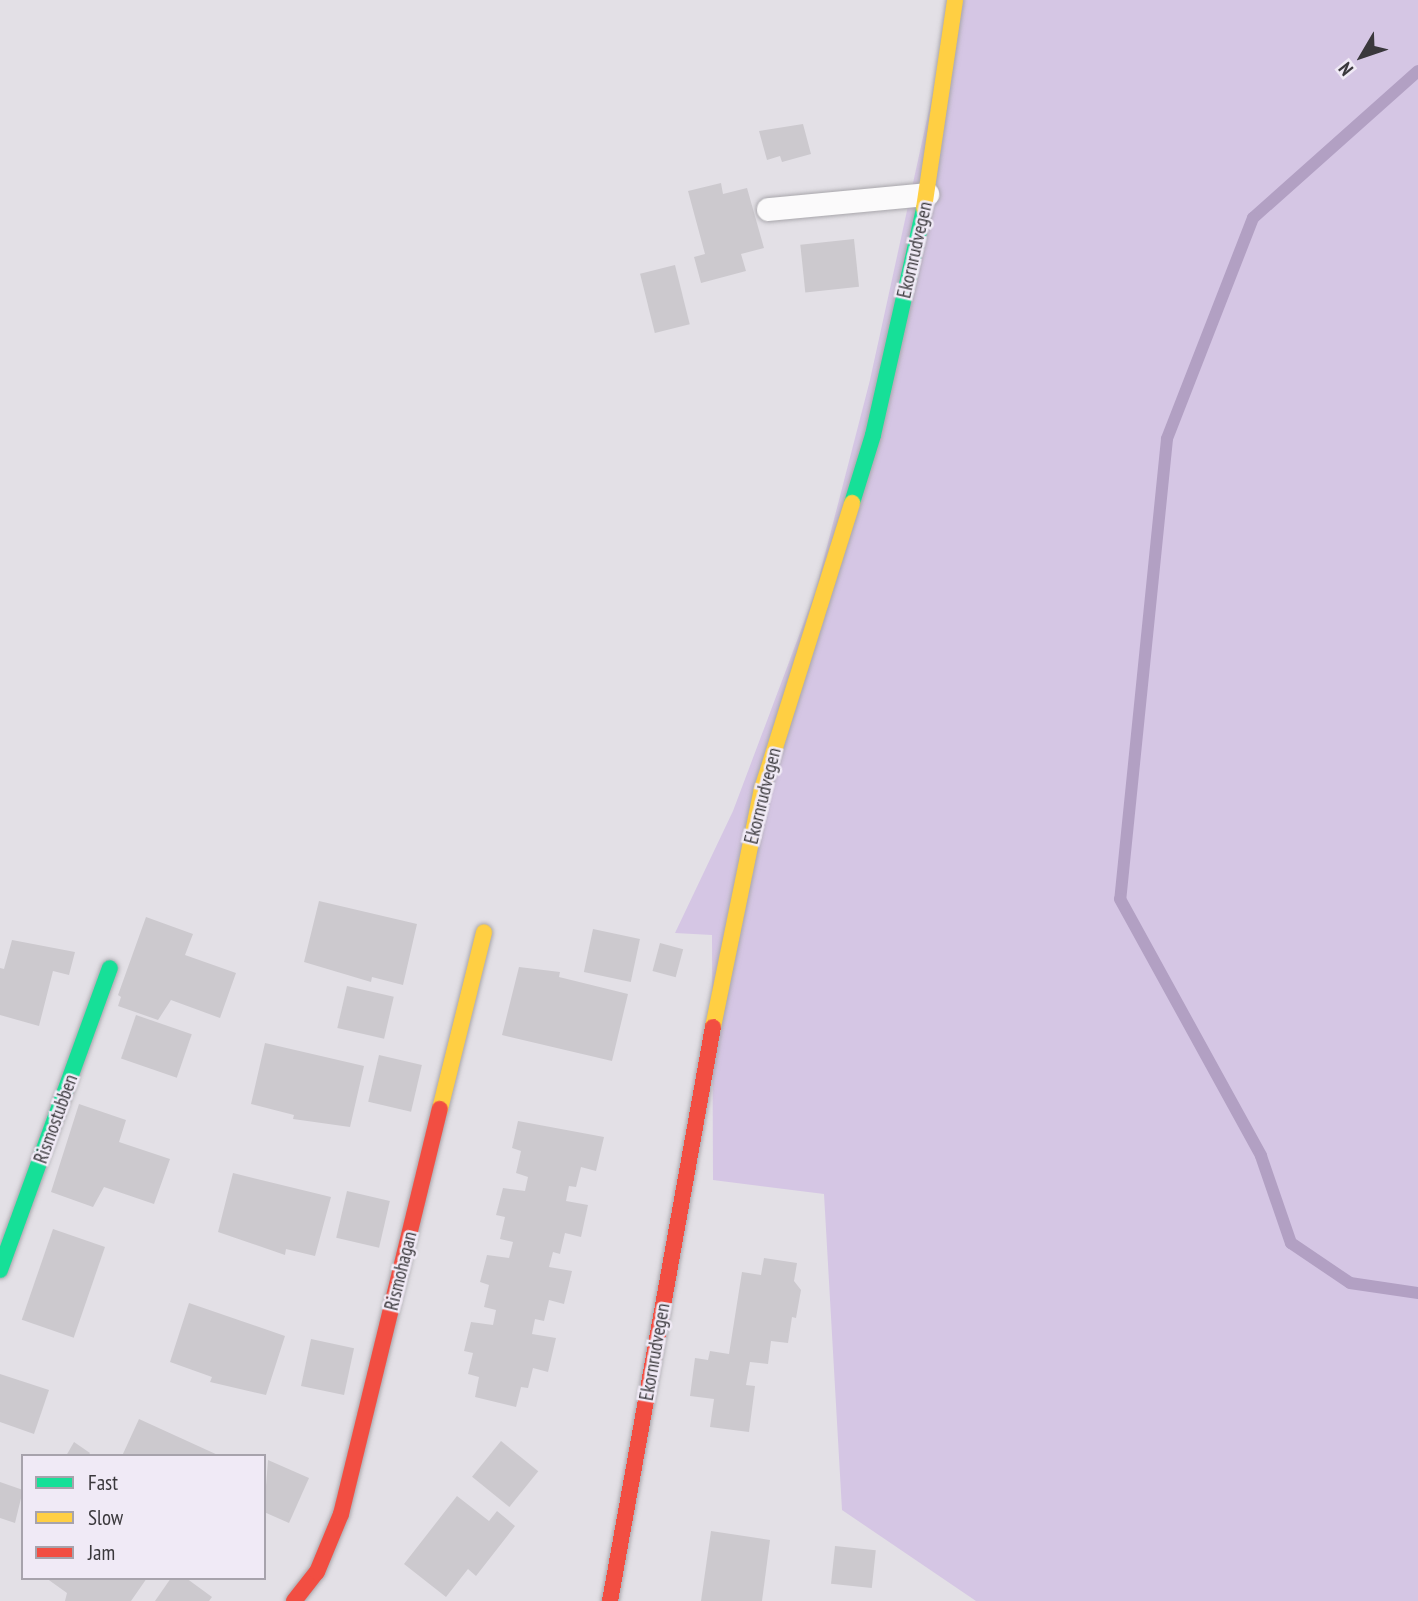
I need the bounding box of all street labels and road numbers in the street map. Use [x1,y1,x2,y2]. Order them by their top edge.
street label: Ekornrudvegen [893,200,937,300]
street label: Ekornrudvegen [740,746,786,846]
street label: Rismostubben [29,1071,83,1167]
street label: Rismohagan [380,1229,422,1313]
street label: Ekornrudvegen [635,1302,675,1402]

